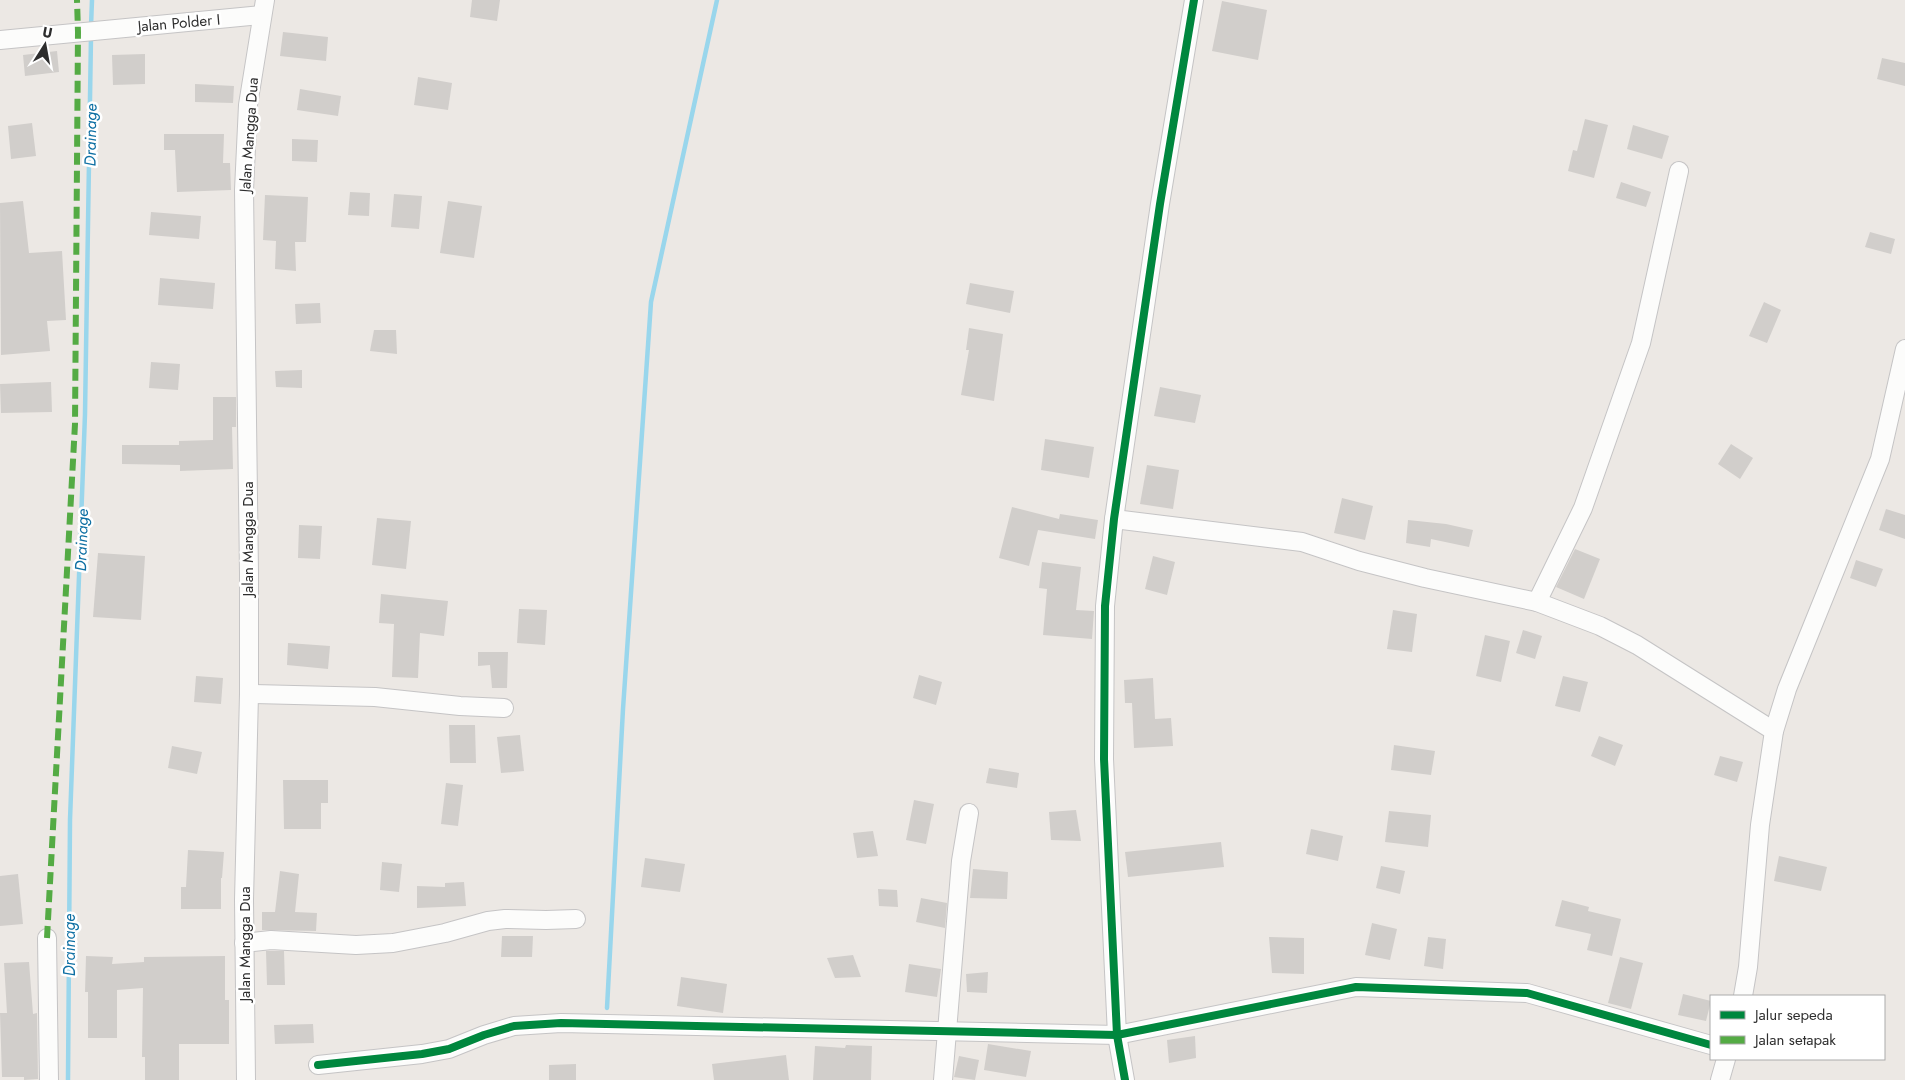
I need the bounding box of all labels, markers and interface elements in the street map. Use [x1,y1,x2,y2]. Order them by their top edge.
street label: Jalan Polder I [135,8,221,38]
north arrow [20,20,70,70]
text: U [41,21,54,43]
street label: Jalan Mangga Dua [234,77,264,195]
water label: Drainage [78,104,103,167]
street label: Jalan Mangga Dua [237,481,259,599]
water label: Drainage [69,508,94,572]
street label: Jalan Mangga Dua [234,886,256,1004]
water label: Drainage [58,914,81,976]
legend [1710,995,1885,1060]
text: Jalur sepeda [1753,1004,1833,1026]
text: Jalan setapak [1753,1029,1836,1051]

